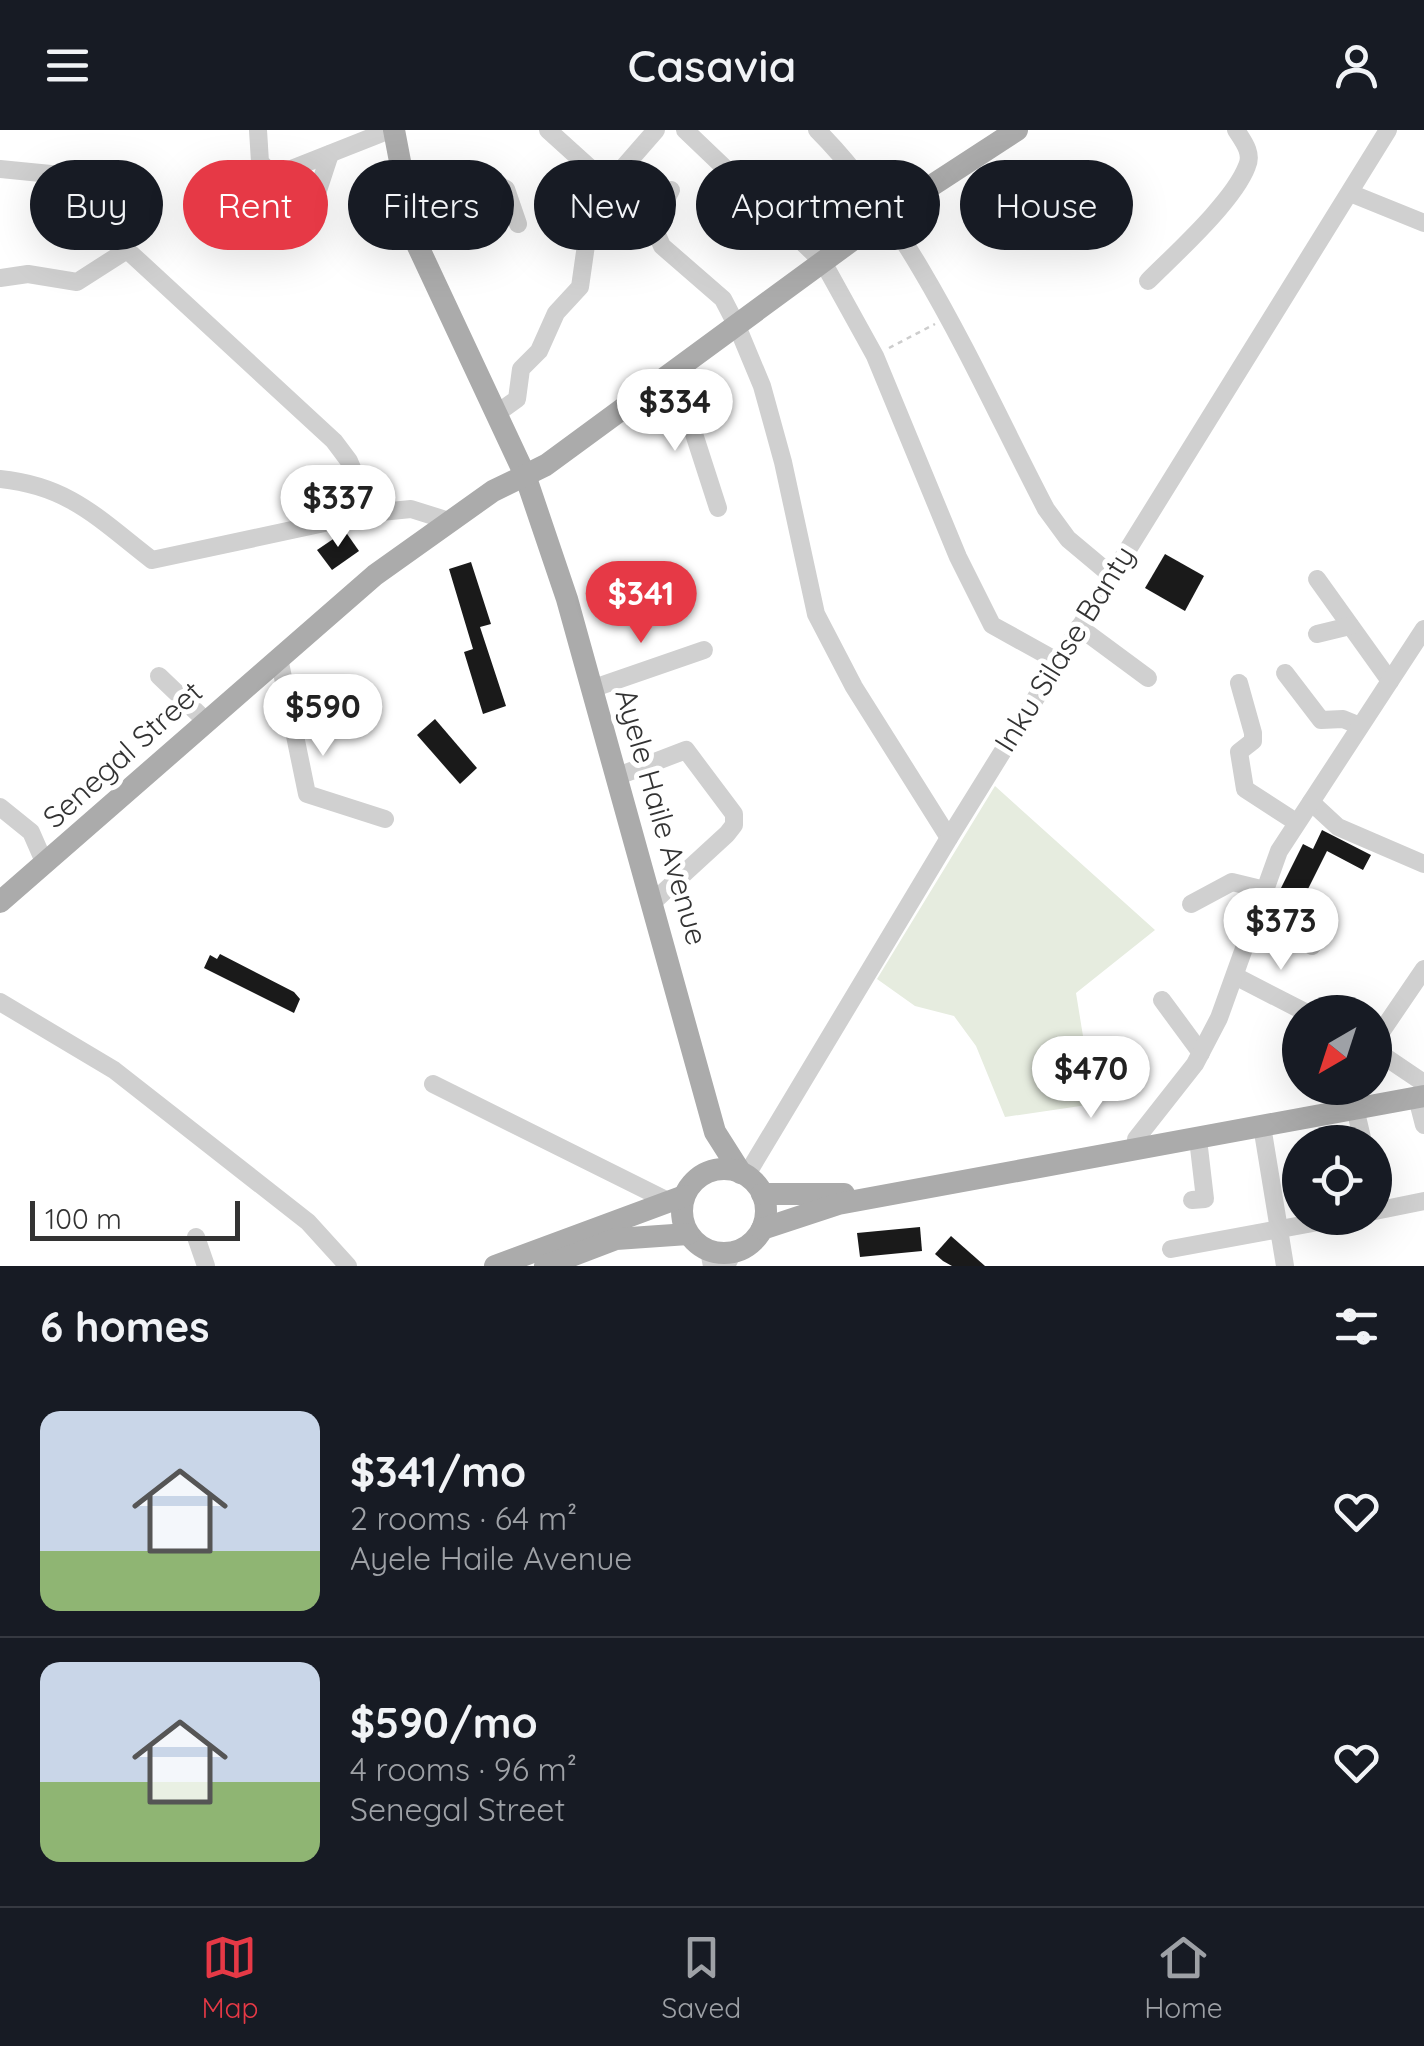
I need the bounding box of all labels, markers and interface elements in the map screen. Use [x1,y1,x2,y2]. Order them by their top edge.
text: Casavia [628,37,796,93]
icon: menu [40,38,95,93]
icon: person [1329,38,1384,93]
chip: Buy [30,160,163,250]
chip: Rent [183,160,328,250]
chip: Filters [348,160,514,250]
chip: New [534,160,676,250]
chip: Apartment [696,160,940,250]
chip: House [960,160,1133,250]
pin: $334 [616,369,734,454]
text: $334 [639,381,711,421]
pin: $337 [279,465,397,550]
text: $337 [302,477,374,517]
street label: Inku Silase Banty [986,538,1143,759]
pin: $341 [582,561,700,646]
text: $341 [608,573,674,613]
street label: Senegal Street [35,673,210,836]
pin: $590 [264,674,382,759]
street label: Ayele Haile Avenue [607,684,717,949]
text: $590 [285,686,361,726]
pin: $373 [1222,888,1340,973]
text: $373 [1245,900,1317,940]
north arrow [1282,995,1392,1105]
map controls [1282,995,1392,1235]
pin: $470 [1032,1036,1150,1121]
text: $470 [1054,1048,1128,1088]
button: locate [1282,1125,1392,1235]
scale bar [30,1196,240,1240]
text: 100 m [45,1201,122,1236]
icon: filters [1329,1299,1384,1354]
text: 6 homes [40,1300,210,1353]
text: $341/mo [350,1445,526,1498]
icon: home [120,1451,240,1571]
icon: heart [1329,1484,1384,1539]
text: 2 rooms · 64 m² [350,1498,577,1538]
text: Ayele Haile Avenue [350,1538,632,1578]
text: $590/mo [350,1696,538,1749]
icon: home [120,1702,240,1822]
icon: heart [1329,1735,1384,1790]
text: 4 rooms · 96 m² [350,1749,577,1789]
text: Senegal Street [350,1789,565,1829]
tab: Map [201,1930,259,2025]
tab: Saved [661,1930,741,2025]
tab: Home [1144,1930,1223,2025]

